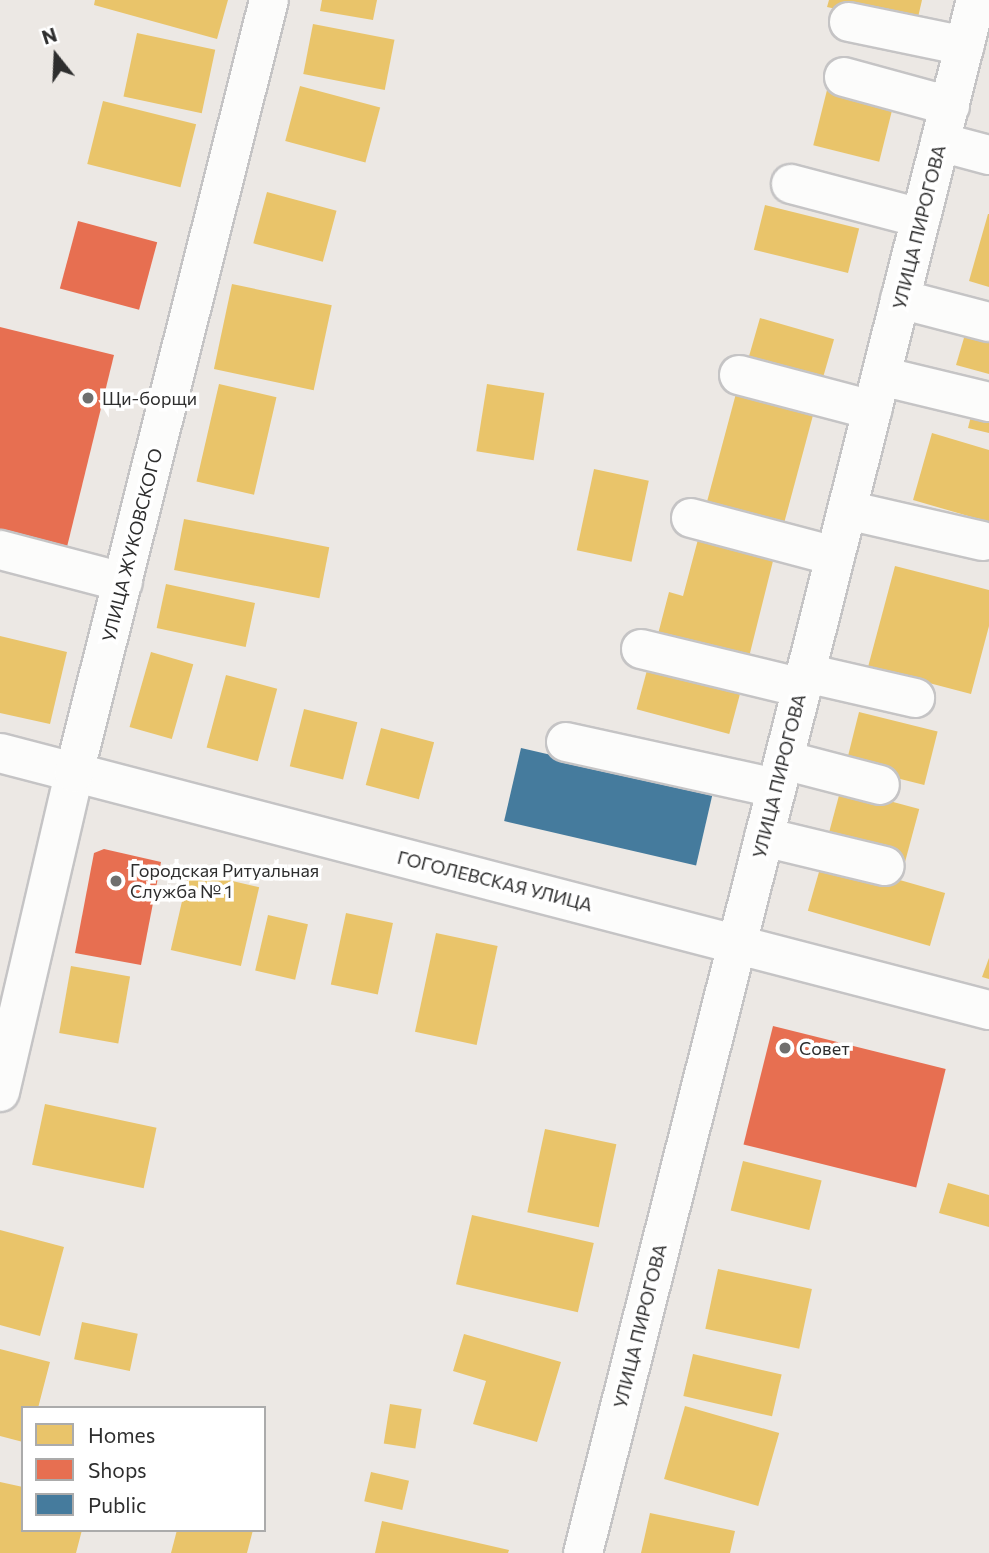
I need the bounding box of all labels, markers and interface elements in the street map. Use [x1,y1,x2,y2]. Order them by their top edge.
north arrow [21,21,91,91]
text: N [39,22,60,49]
street label: УЛИЦА ПИРОГОВА [888,143,950,311]
place label: Щи-борщи [102,387,197,409]
marker: Щи-борщи [80,390,96,406]
street label: УЛИЦА ЖУКОВСКОГО [97,446,167,644]
street label: УЛИЦА ПИРОГОВА [748,692,810,860]
street label: ГОГОЛЕВСКАЯ УЛИЦА [395,846,595,916]
place label: Городская Ритуальная Служба № 1 [130,860,319,903]
marker: Городская Ритуальная Служба № 1 [108,873,124,889]
place label: Совет [799,1037,850,1059]
marker: Совет [777,1040,793,1056]
street label: УЛИЦА ПИРОГОВА [609,1242,671,1410]
legend [21,1406,266,1532]
text: Homes [88,1422,155,1447]
text: Shops [88,1457,147,1482]
text: Public [88,1492,146,1517]

